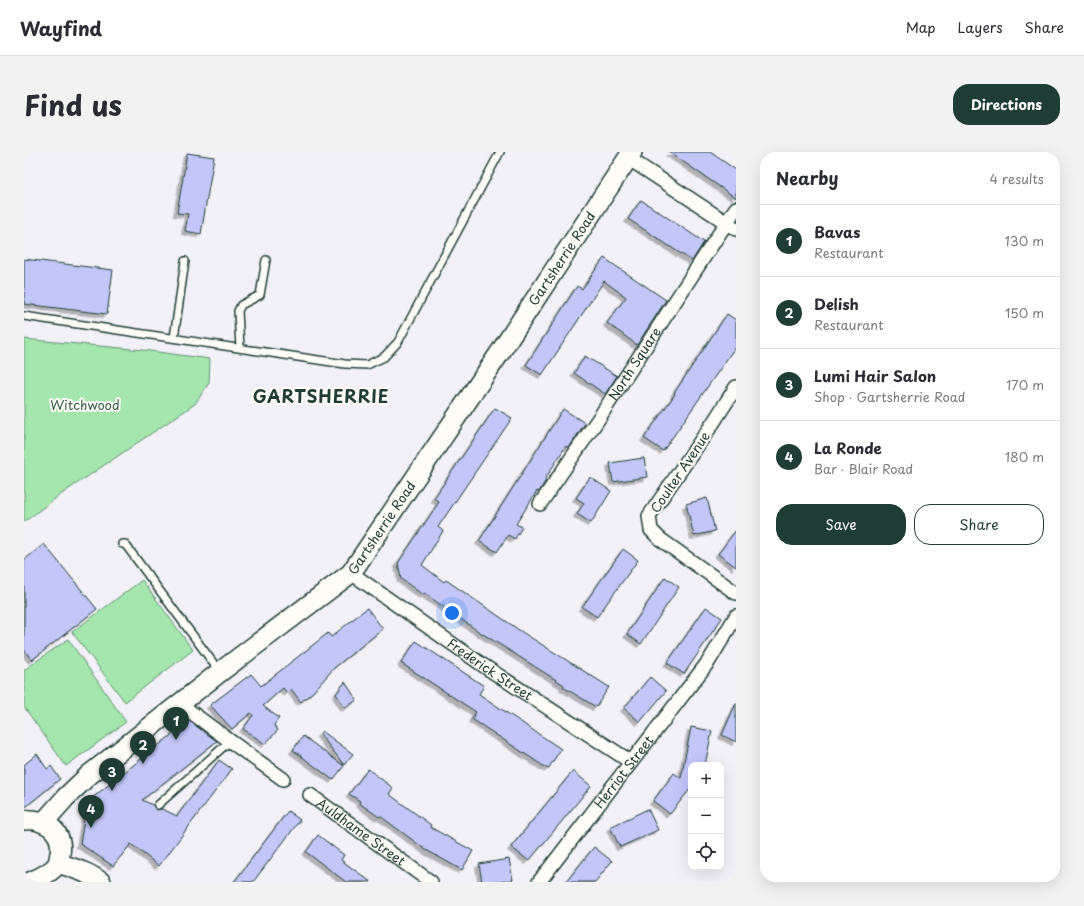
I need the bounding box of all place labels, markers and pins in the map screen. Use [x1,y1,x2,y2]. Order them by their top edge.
pin: 1 [163,707,189,740]
pin: 2 [130,731,156,764]
pin: 3 [99,758,125,791]
pin: 4 [78,795,104,828]

